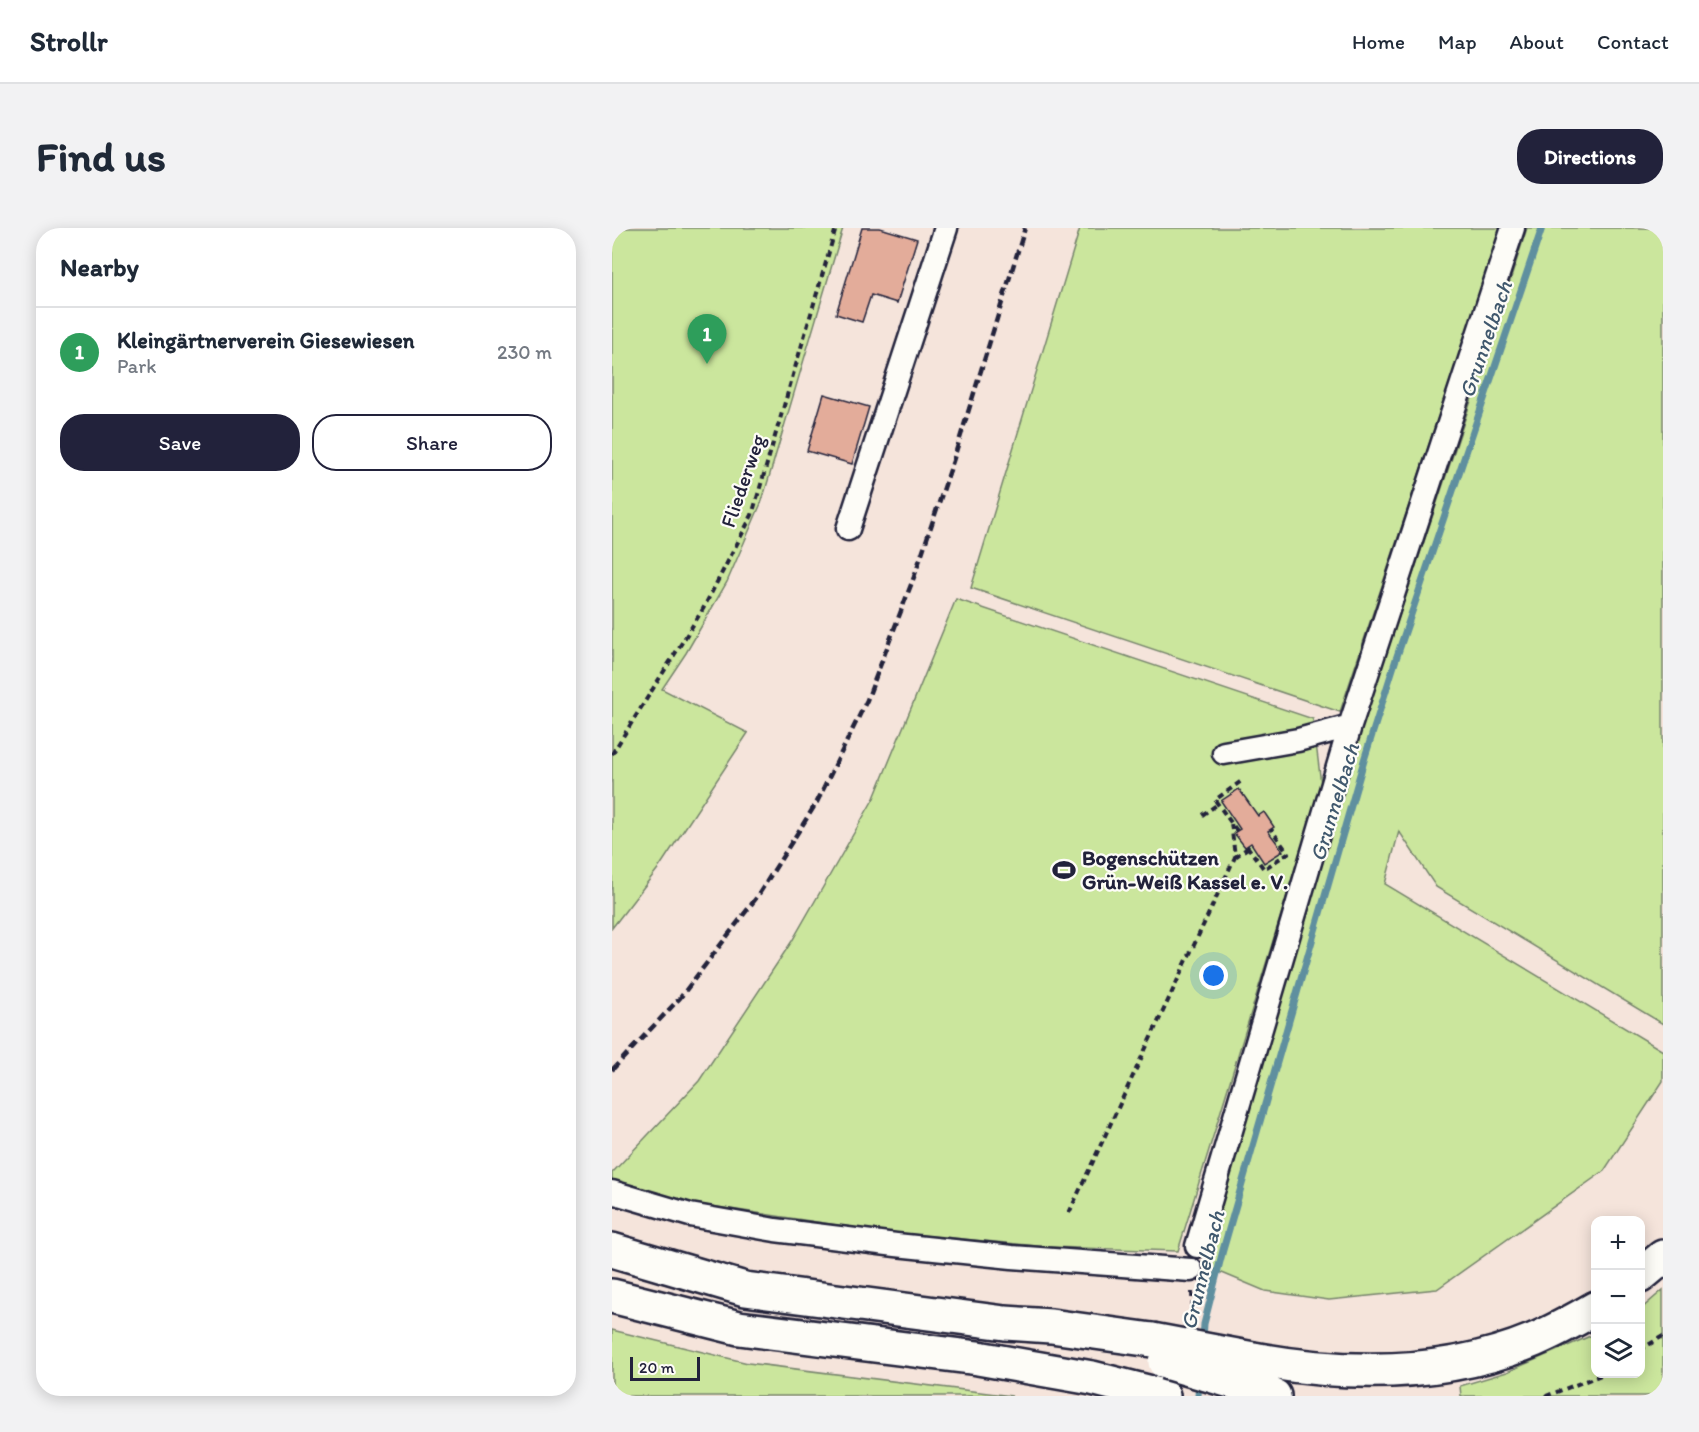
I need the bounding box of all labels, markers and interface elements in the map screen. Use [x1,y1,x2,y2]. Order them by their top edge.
text: Strollr [30,24,108,58]
text: Home [1352,29,1405,54]
text: Map [1438,29,1477,54]
text: About [1510,29,1564,54]
text: Contact [1597,29,1669,54]
button: Directions [1517,129,1663,184]
text: Find us [36,131,166,182]
text: Nearby [60,251,139,283]
water label: Grunnelbach [1453,277,1518,401]
pin: 1 [688,314,727,364]
text: Kleingärtnerverein Giesewiesen [117,327,414,354]
text: 1 [75,340,84,364]
text: 230 m [497,340,552,364]
text: Park [117,354,156,378]
button: Save [60,414,300,471]
button: Share [312,414,552,471]
street label: Fliederweg [715,431,770,531]
water label: Grunnelbach [1304,740,1365,864]
place label: Bogenschützen Grün-Weiß Kassel e. V. [1082,845,1288,894]
sports icon: Bogenschützen Grün-Weiß Kassel e. V. [1051,857,1077,883]
your location [1199,961,1228,990]
water label: Grunnelbach [1175,1208,1230,1333]
map controls [1591,1216,1645,1378]
button: + [1591,1216,1645,1270]
button: − [1591,1270,1645,1324]
button: layers [1591,1324,1645,1378]
scale bar [630,1354,700,1382]
text: 20 m [639,1358,674,1377]

